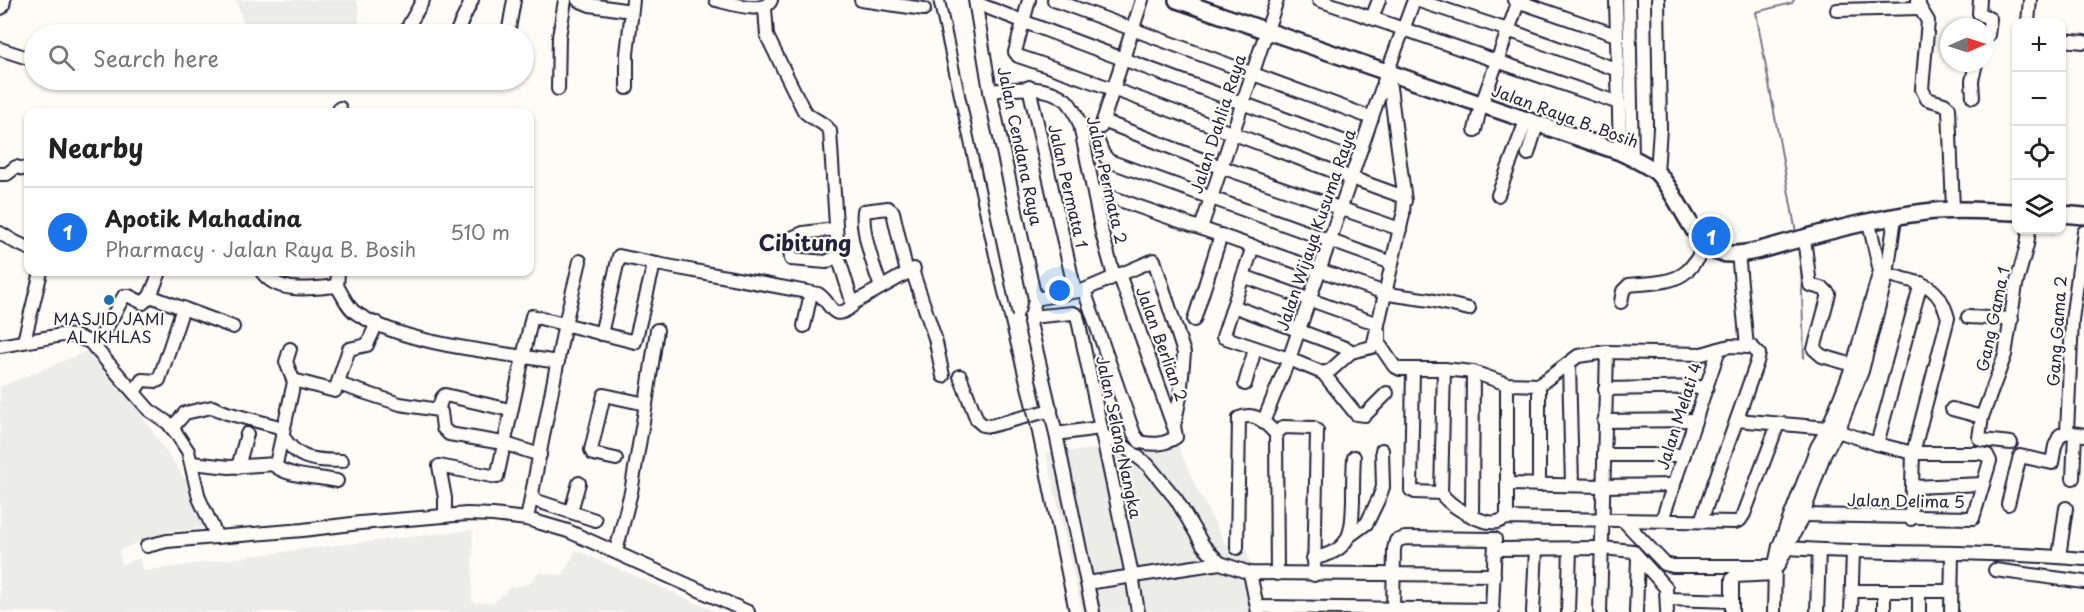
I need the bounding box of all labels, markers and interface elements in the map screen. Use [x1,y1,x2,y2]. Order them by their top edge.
north arrow [1940,18,1994,72]
map controls [2012,18,2066,234]
button: + [2012,18,2066,72]
search box [24,24,534,90]
icon: search [45,41,78,74]
text: Search here [93,41,219,74]
street label: Jalan Dahlia Raya [1183,51,1251,196]
street label: Jalan Cendana Raya [992,64,1050,227]
button: − [2012,72,2066,126]
street label: Jalan Raya B. Bosih [1488,77,1642,153]
street label: Jalan Permata 2 [1082,113,1134,246]
street label: Jalan Permata 1 [1043,121,1095,250]
street label: Jalan Wijaya Kusuma Raya [1269,126,1361,334]
button: locate [2012,126,2066,180]
text: Nearby [48,128,143,167]
button: layers [2012,180,2066,234]
text: Apotik Mahadina [105,201,302,234]
pin: 1 [1692,214,1730,258]
text: 1 [63,217,72,247]
text: 510 m [450,217,510,247]
district label: Cibitung [759,225,851,258]
text: Pharmacy · Jalan Raya B. Bosih [105,234,416,264]
street label: Gang Gama 1 [1969,264,2015,373]
street label: Gang Gama 2 [2040,275,2072,387]
your location [1045,276,1074,305]
street label: Jalan Berlian 2 [1131,283,1195,404]
marker: MASJID JAMI AL IKHLAS [102,293,116,307]
place label: MASJID JAMI AL IKHLAS [53,306,165,348]
street label: Jalan Selang Nangka [1091,353,1149,520]
street label: Jalan Melati 4 [1649,359,1707,473]
street label: Jalan Delima 5 [1847,487,1965,513]

